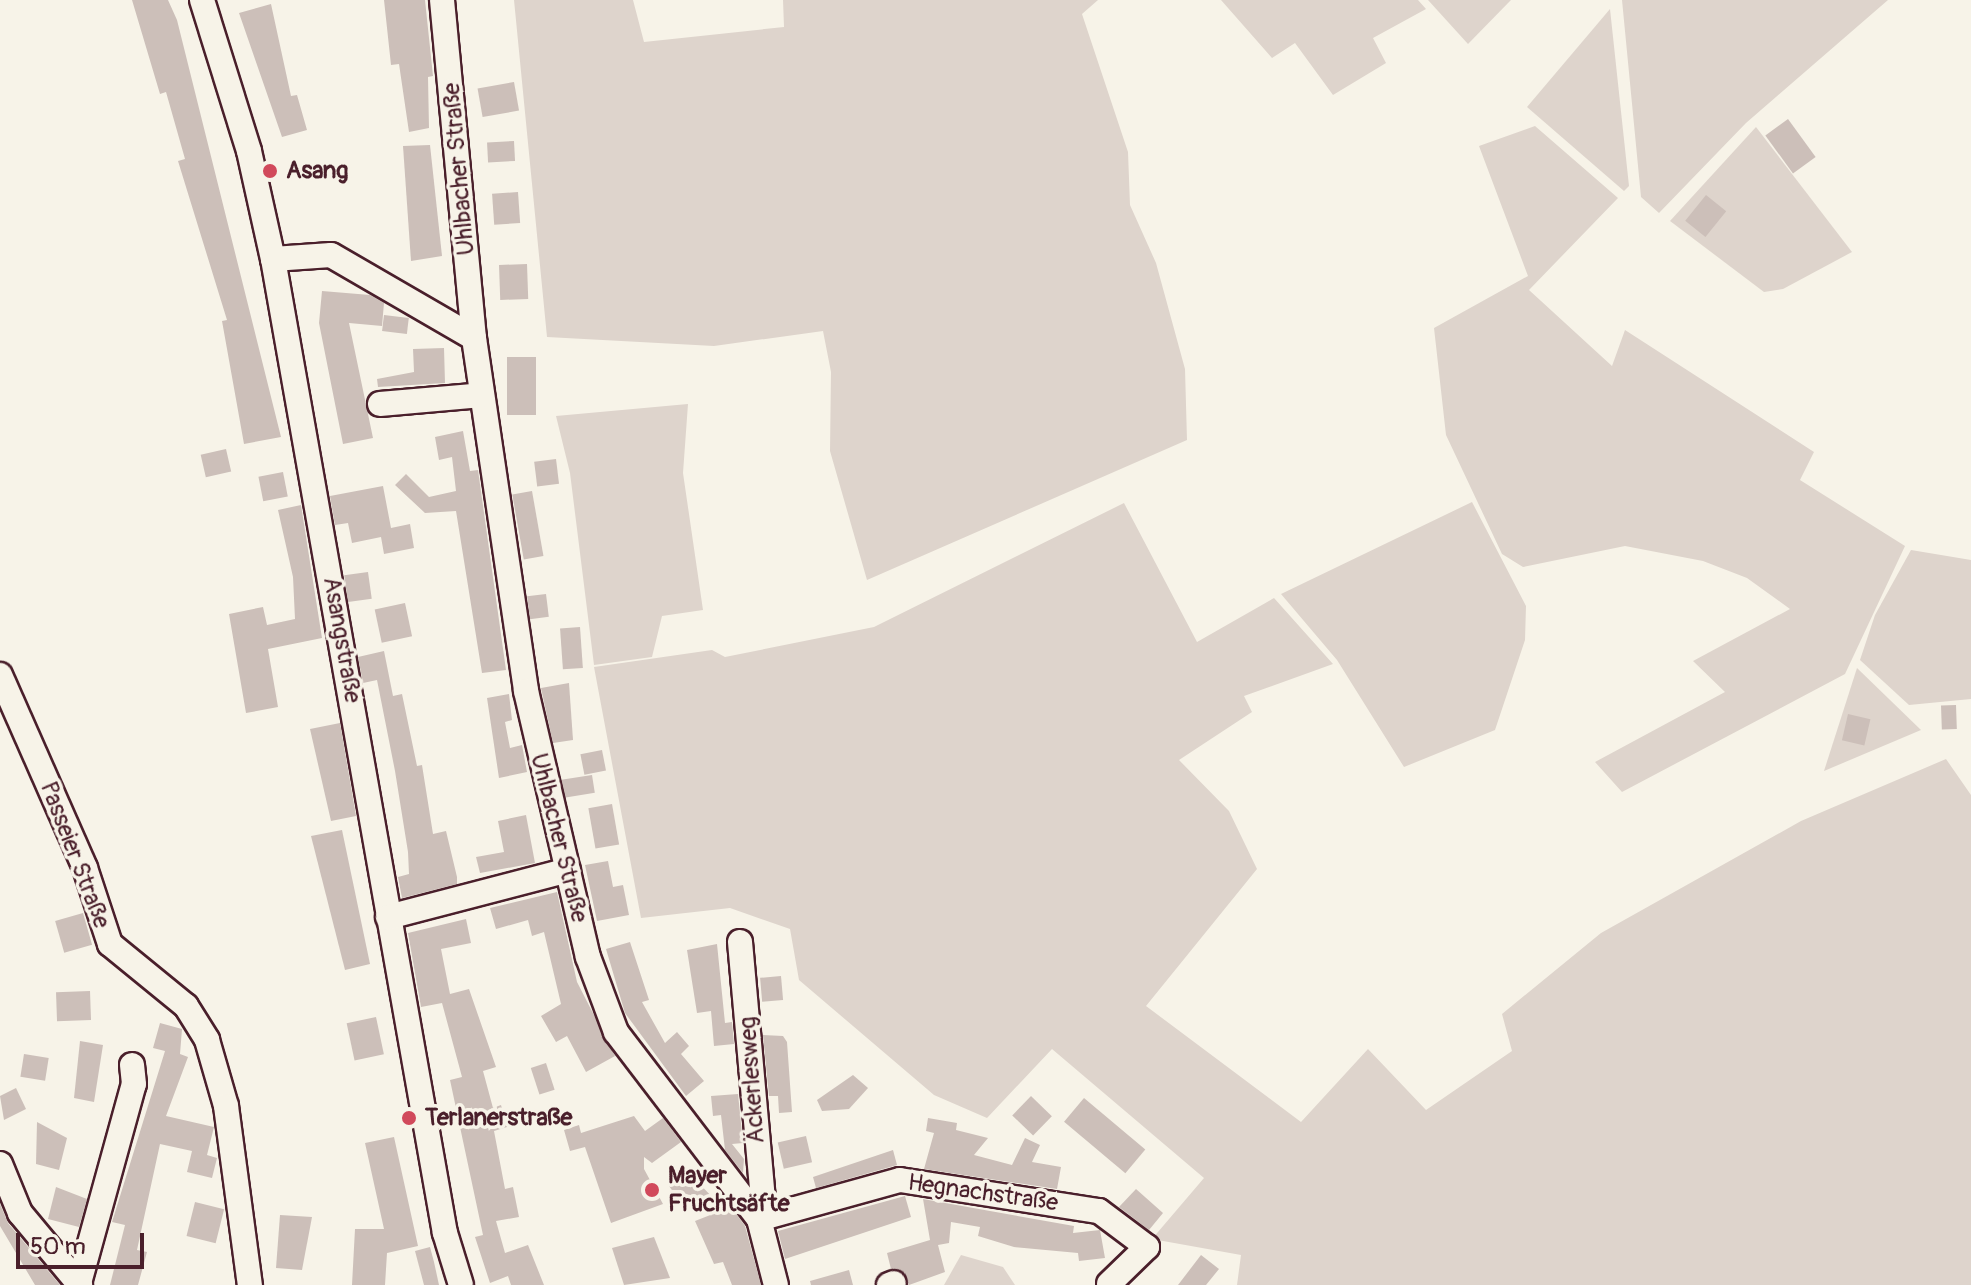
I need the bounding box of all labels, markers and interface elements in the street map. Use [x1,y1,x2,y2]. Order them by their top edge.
street label: Uhlbacher Straße [437,81,481,257]
place label: Asang [286,157,348,185]
marker: Asang [261,162,279,180]
street label: Asangstraße [317,575,367,705]
street label: Uhlbacher Straße [524,751,594,925]
street label: Passeier Straße [34,778,116,932]
street label: Äckerlesweg [733,1016,771,1144]
place label: Terlanerstraße [425,1104,572,1132]
marker: Terlanerstraße [400,1109,418,1127]
place label: Mayer Fruchtsäfte [668,1162,790,1218]
street label: Hegnachstraße [906,1168,1060,1218]
marker: Mayer Fruchtsäfte [643,1181,661,1199]
scale bar [20,1217,148,1267]
text: 50 m [30,1232,86,1261]

